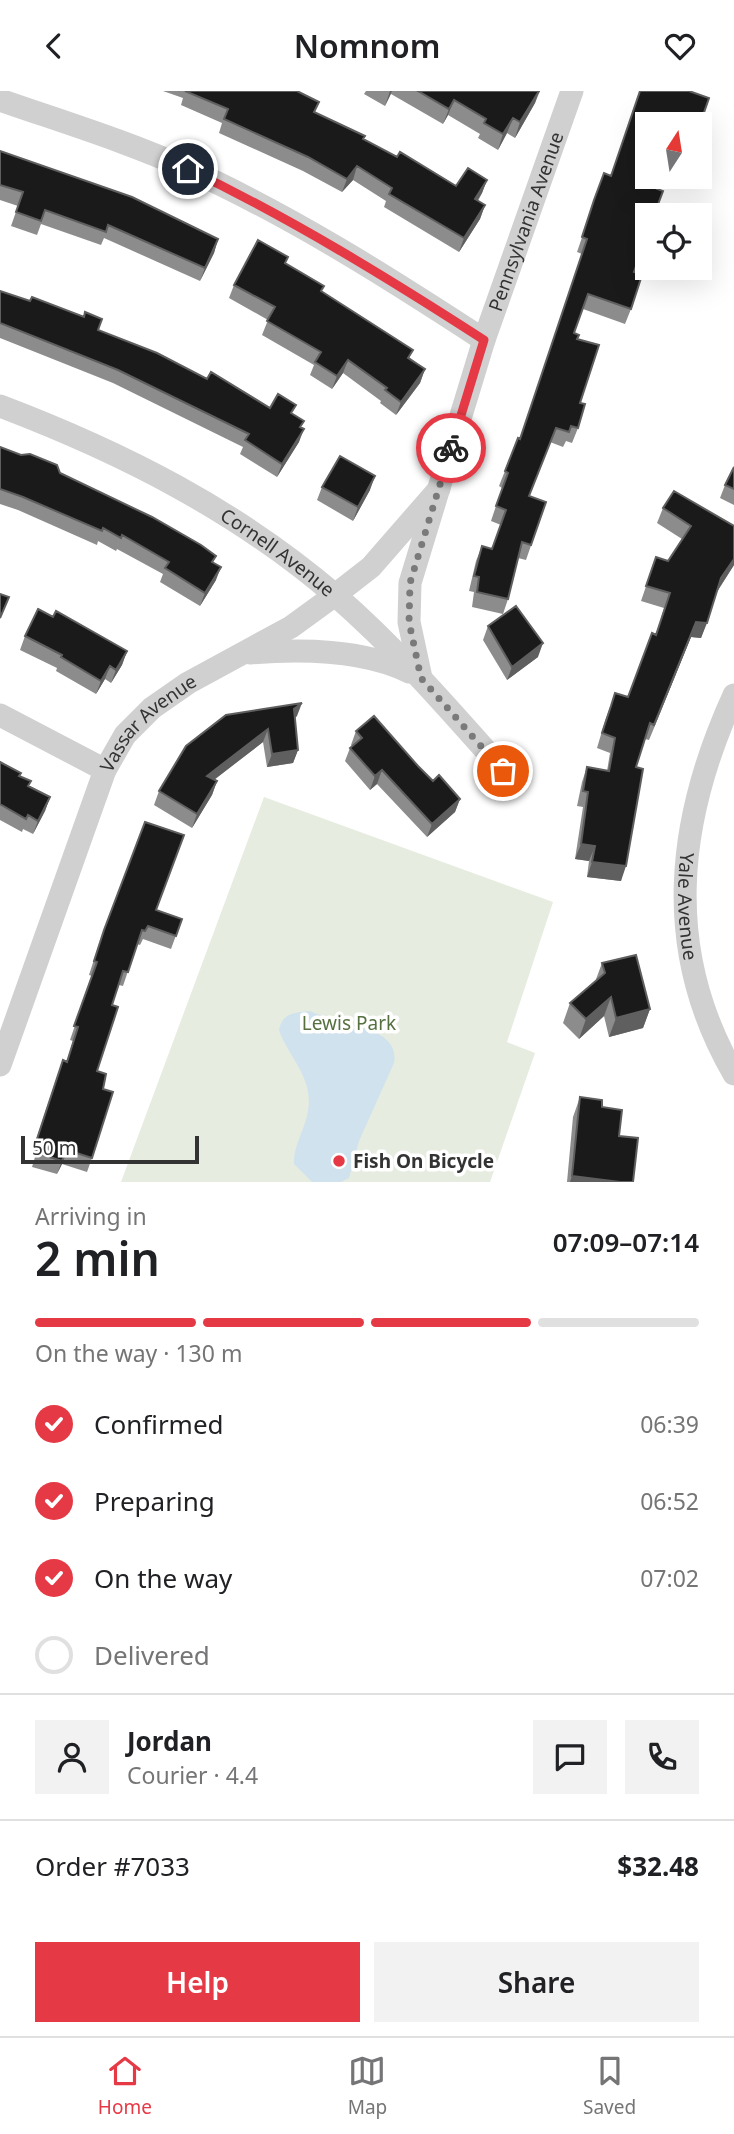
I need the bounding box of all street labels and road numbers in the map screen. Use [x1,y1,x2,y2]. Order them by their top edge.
street label: Pennsylvania Avenue [482,128,570,315]
street label: Cornell Avenue [216,502,340,602]
street label: Vassar Avenue [94,668,201,777]
street label: Yale Avenue [672,851,704,962]

